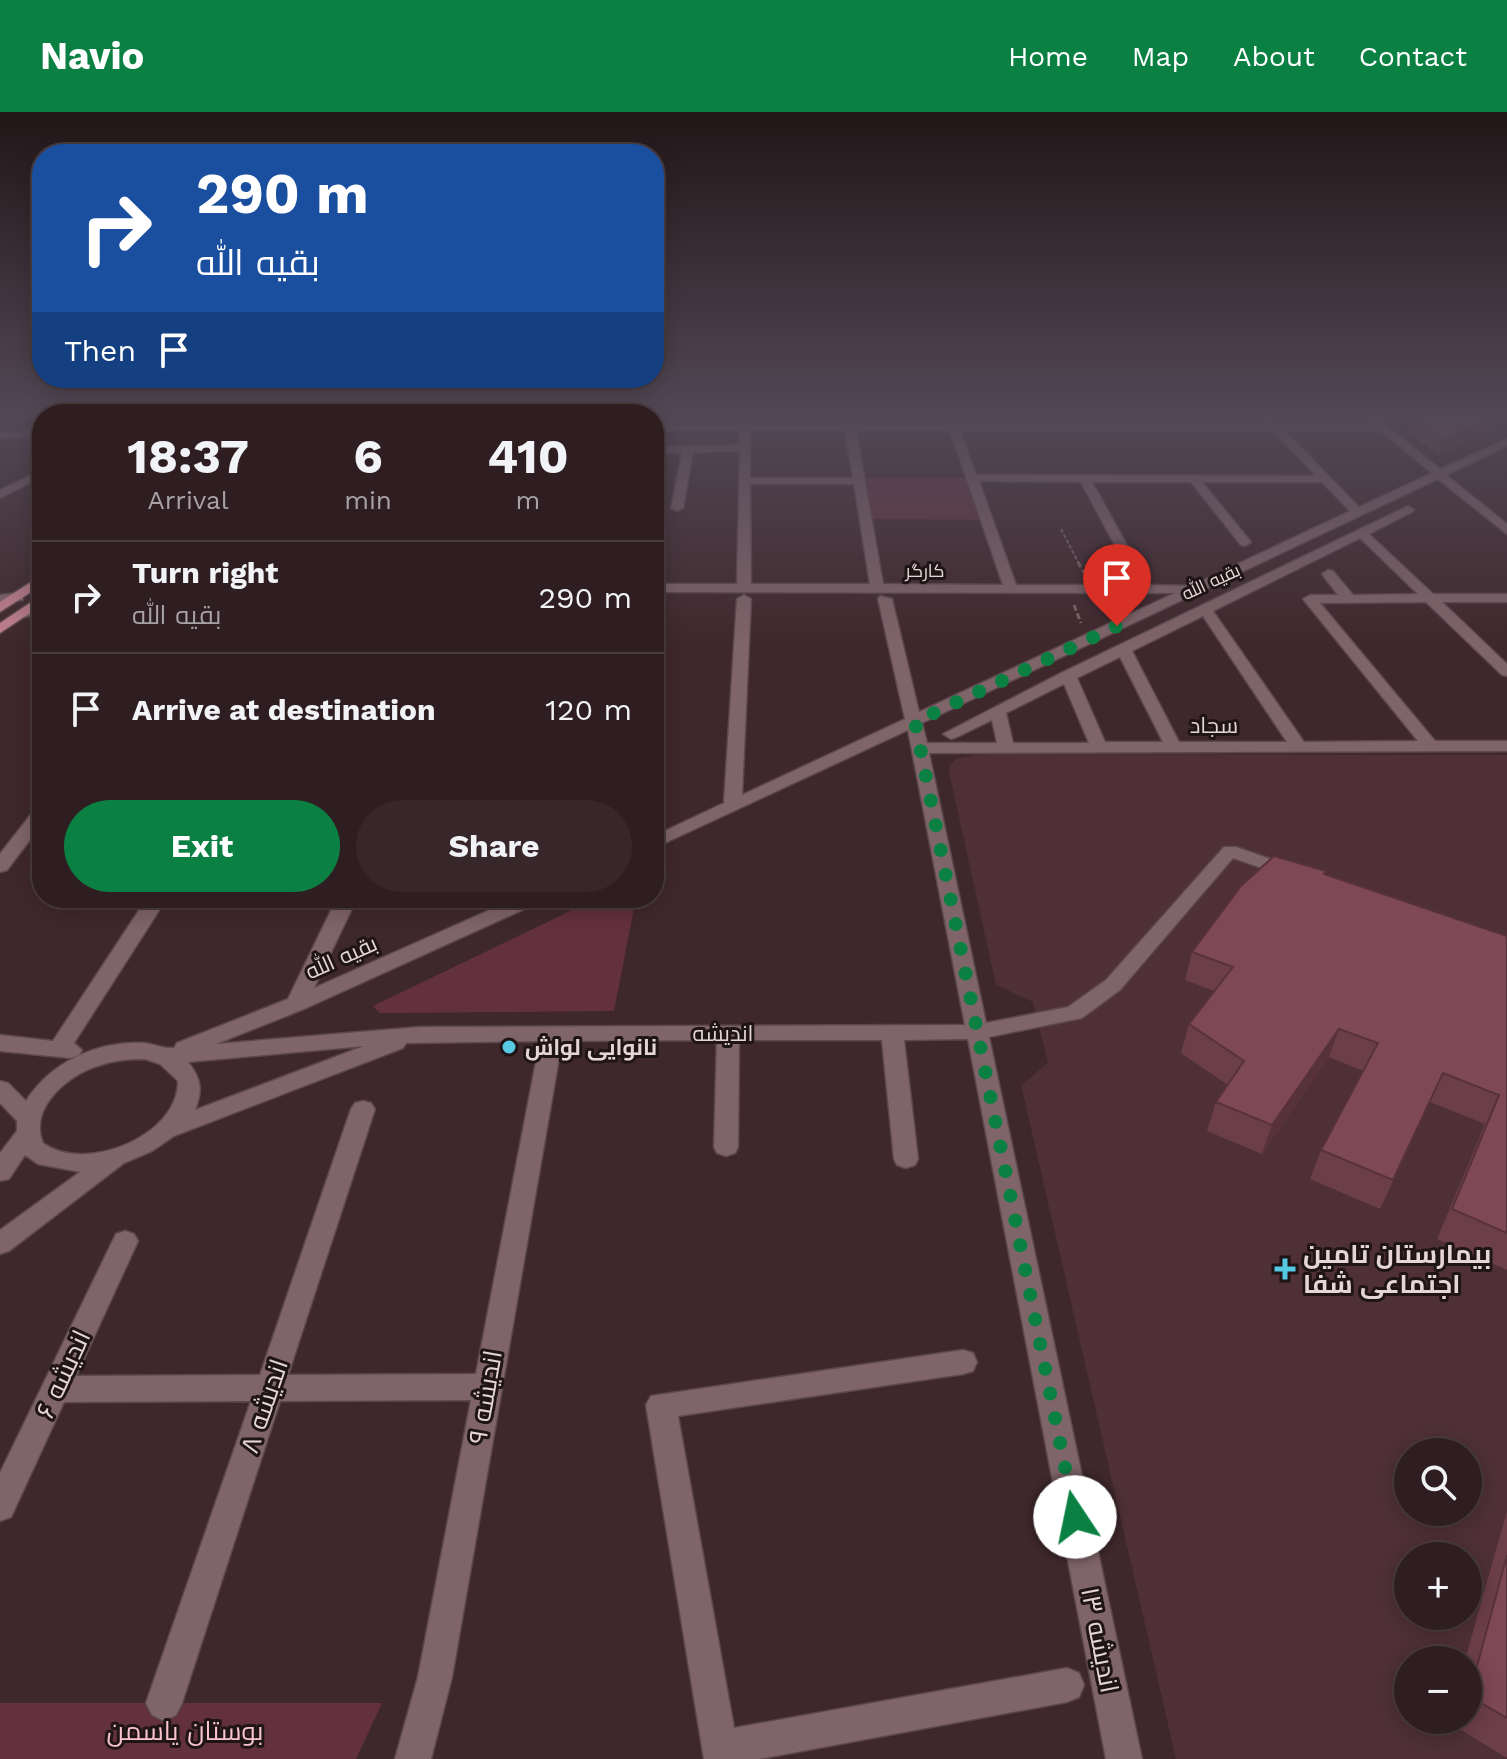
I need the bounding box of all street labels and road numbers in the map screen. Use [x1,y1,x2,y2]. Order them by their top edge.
street label: بقیه الله [1178,558,1243,604]
street label: کارگر [905,560,944,582]
street label: سجاد [1190,713,1238,738]
street label: بقیه الله [301,929,381,984]
street label: اندیشه [692,1021,754,1046]
street label: اندیشه ۶ [30,1325,96,1423]
street label: اندیشه ۹ [462,1348,508,1446]
street label: اندیشه ۸ [234,1355,294,1457]
street label: اندیشه ۱۳ [1075,1585,1125,1695]

